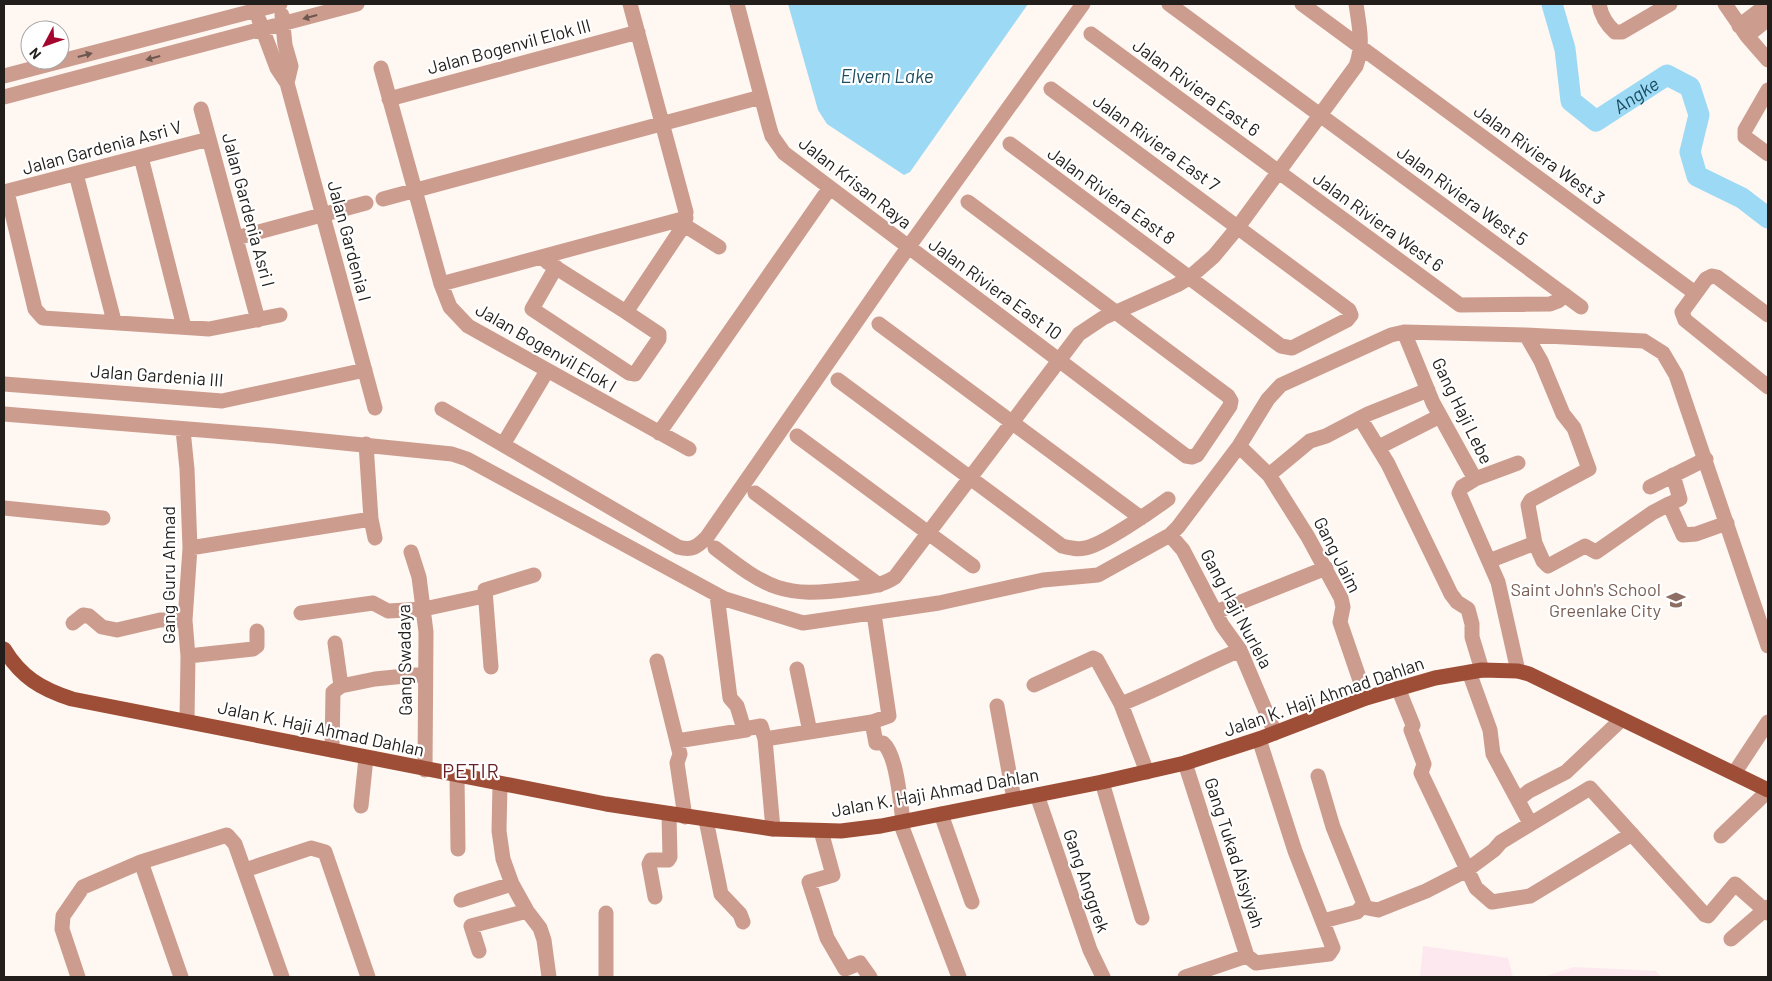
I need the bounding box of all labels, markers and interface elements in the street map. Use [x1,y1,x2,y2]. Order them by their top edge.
one-way arrow [303,13,318,21]
street label: Jalan Bogenvil Elok III [425,14,593,78]
north arrow [20,20,70,70]
street label: Jalan Riviera East 6 [1129,34,1265,141]
text: N [25,45,44,63]
one-way arrow [77,51,92,59]
one-way arrow [145,54,161,62]
water label: Elvern Lake [840,64,934,87]
water label: Angke [1609,71,1663,118]
street label: Jalan Riviera East 7 [1089,89,1225,196]
street label: Jalan Riviera West 3 [1470,99,1609,209]
street label: Jalan Gardenia Asri V [20,115,184,179]
street label: Jalan Gardenia Asri I [218,130,280,289]
street label: Jalan Krisan Raya [795,131,916,233]
street label: Jalan Riviera West 5 [1393,140,1532,250]
street label: Jalan Riviera East 8 [1044,142,1180,249]
street label: Jalan Riviera West 6 [1309,166,1448,276]
street label: Jalan Gardenia I [323,178,377,303]
street label: Jalan Riviera East 10 [925,232,1066,344]
street label: Jalan Bogenvil Elok I [472,298,621,396]
street label: Gang Haji Lebe [1428,354,1498,467]
street label: Jalan Gardenia III [90,359,224,391]
street label: Gang Guru Ahmad [157,506,179,644]
street label: Gang Jaim [1309,513,1366,596]
street label: Gang Haji Nurlela [1196,545,1278,672]
place label: Saint John's School Greenlake City [1510,578,1661,621]
school or university icon: Saint John's School Greenlake City [1665,589,1687,611]
street label: Gang Swadaya [392,604,416,716]
street label: Jalan K. Haji Ahmad Dahlan [1221,651,1427,741]
street label: Jalan K. Haji Ahmad Dahlan [216,695,426,761]
district label: PETIR [442,758,500,782]
street label: Jalan K. Haji Ahmad Dahlan [829,763,1040,821]
street label: Gang Tukad Aisyiyah [1200,775,1270,931]
street label: Gang Anggrek [1059,826,1115,935]

